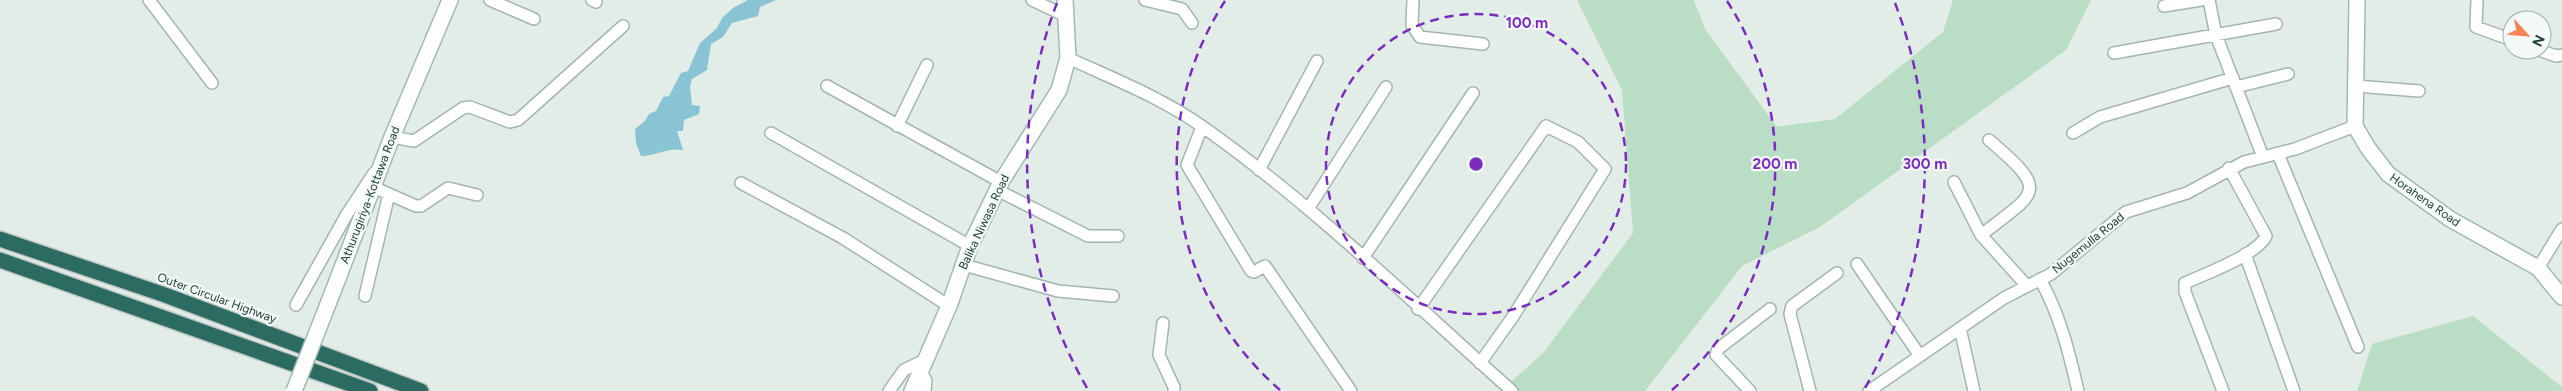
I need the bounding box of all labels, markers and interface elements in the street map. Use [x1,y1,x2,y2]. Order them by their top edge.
north arrow [2502,10,2552,60]
text: 100 m [1506,14,1548,32]
text: N [2528,32,2548,49]
street label: Athurugiriya-Kottawa Road [337,124,403,266]
centre of rings [1467,155,1485,173]
text: 200 m [1753,155,1797,173]
text: 300 m [1903,155,1947,173]
street label: Horahena Road [2387,171,2463,229]
street label: Balika Niwasa Road [956,172,1012,272]
street label: Nugemulla Road [2049,210,2127,276]
street label: Outer Circular Highway [156,270,279,326]

